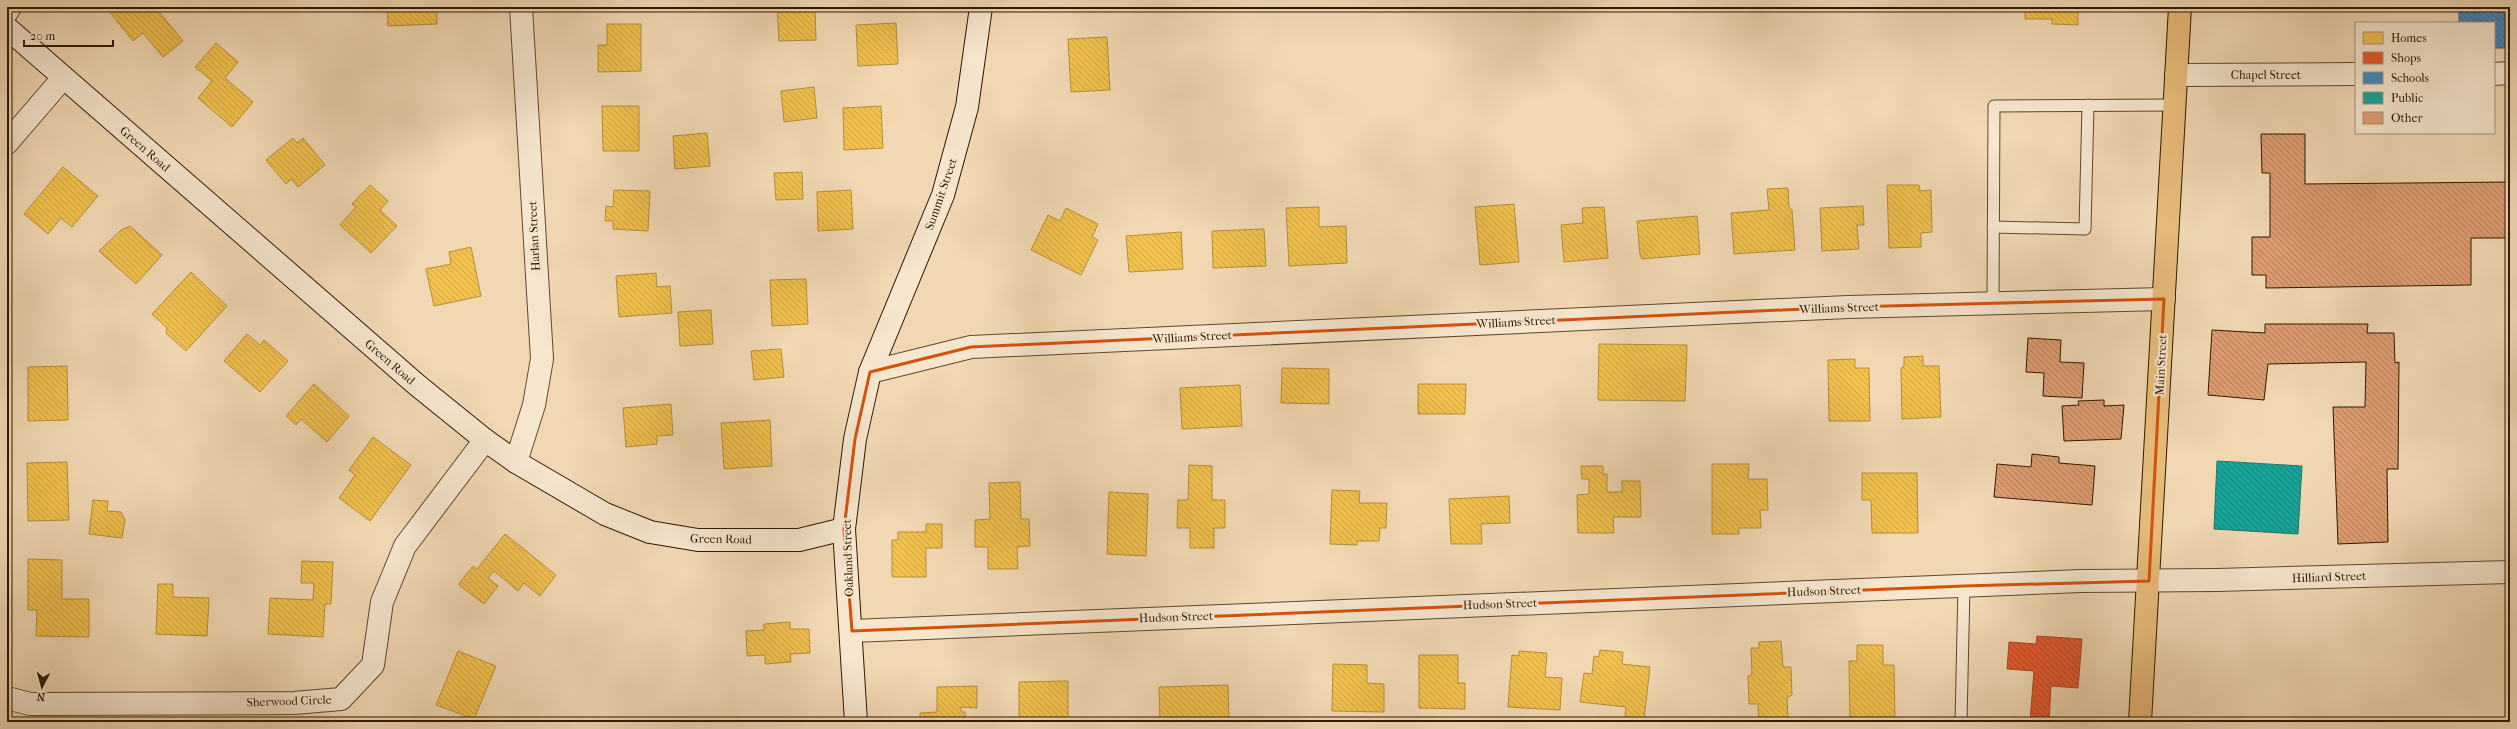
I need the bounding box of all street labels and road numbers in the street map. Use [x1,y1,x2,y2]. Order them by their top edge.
street label: Chapel Street [2231,68,2302,82]
street label: Green Road [117,123,173,175]
street label: Summit Street [922,156,960,232]
street label: Harlan Street [525,200,543,271]
street label: Williams Street [1798,300,1880,316]
street label: Williams Street [1475,313,1557,331]
street label: Williams Street [1151,328,1233,346]
street label: Main Street [2152,333,2170,396]
street label: Green Road [362,336,418,388]
street label: Oakland Street [840,518,856,597]
street label: Green Road [690,531,752,547]
street label: Hilliard Street [2292,569,2367,585]
street label: Hudson Street [1787,583,1862,599]
street label: Hudson Street [1463,596,1538,612]
street label: Hudson Street [1139,609,1214,625]
street label: Sherwood Circle [246,693,332,709]

